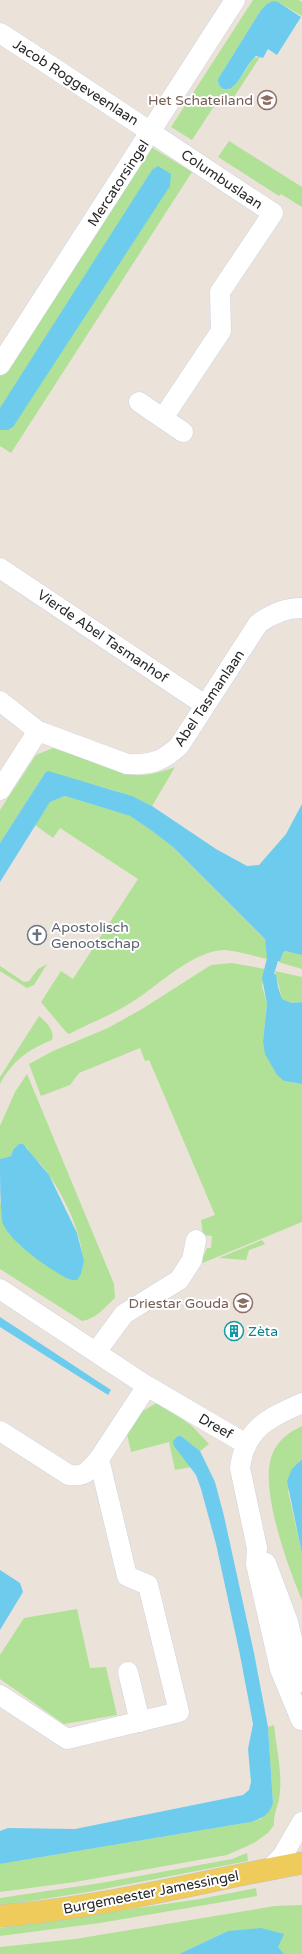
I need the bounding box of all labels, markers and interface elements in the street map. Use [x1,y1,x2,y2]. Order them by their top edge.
street label: Jacob Roggeveenlaan [10,35,142,129]
school or university icon: Het Schateiland [256,89,278,111]
place label: Het Schateiland [148,92,253,109]
street label: Mercatorsingel [84,137,153,230]
street label: Columbuslaan [178,146,266,213]
street label: Vierde Abel Tasmanhof [34,586,172,687]
street label: Abel Tasmanlaan [171,647,248,750]
place label: Apostolisch Genootschap [51,919,140,952]
church icon: Apostolisch Genootschap [26,924,48,946]
school or university icon: Driestar Gouda [232,1292,254,1314]
place label: Driestar Gouda [129,1295,229,1312]
building icon: Zèta [223,1320,245,1342]
place label: Zèta [248,1323,278,1340]
street label: Dreef [196,1410,236,1443]
street label: Burgemeester Jamessingel [62,1867,240,1918]

